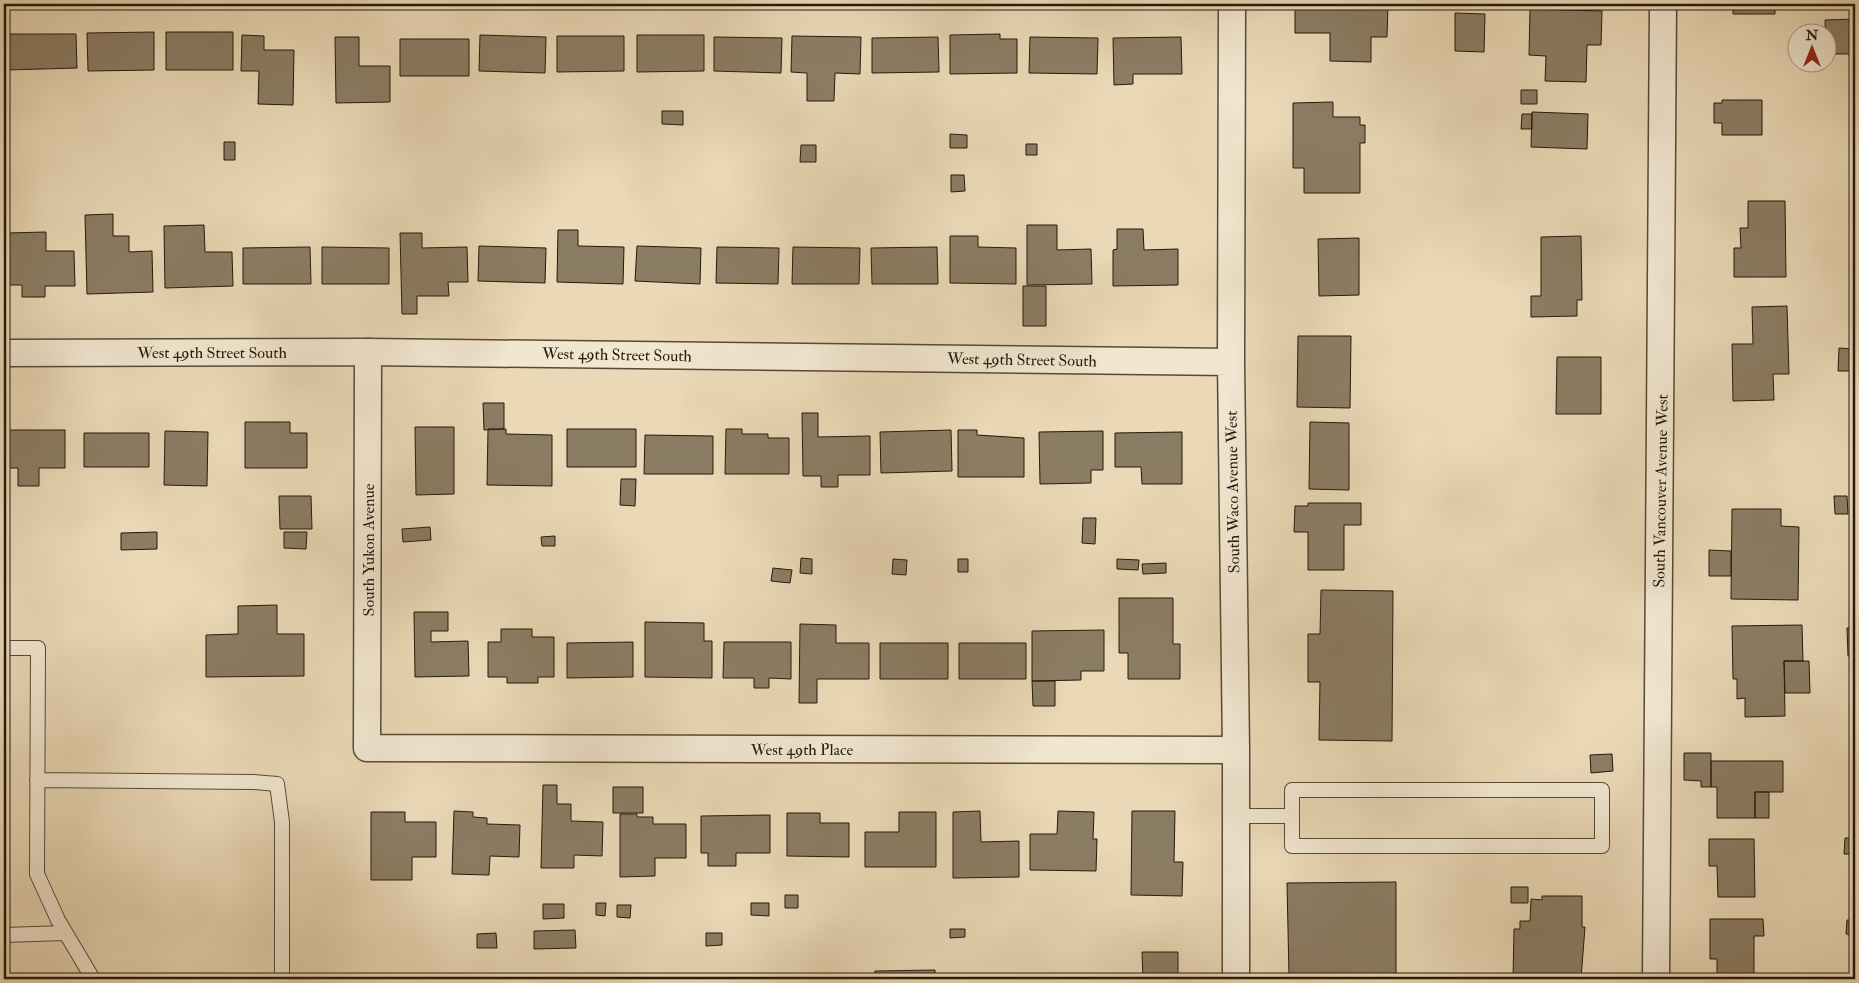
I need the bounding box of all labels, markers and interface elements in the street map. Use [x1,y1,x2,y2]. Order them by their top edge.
north arrow [1786,22,1836,72]
text: N [1805,27,1819,44]
street label: West 49th Street South [136,343,287,363]
street label: West 49th Street South [541,344,693,366]
street label: West 49th Street South [946,349,1098,371]
street label: South Vancouver Avenue West [1649,394,1673,588]
street label: South Waco Avenue West [1222,411,1244,573]
street label: South Yukon Avenue [359,483,379,616]
street label: West 49th Place [750,740,854,760]

